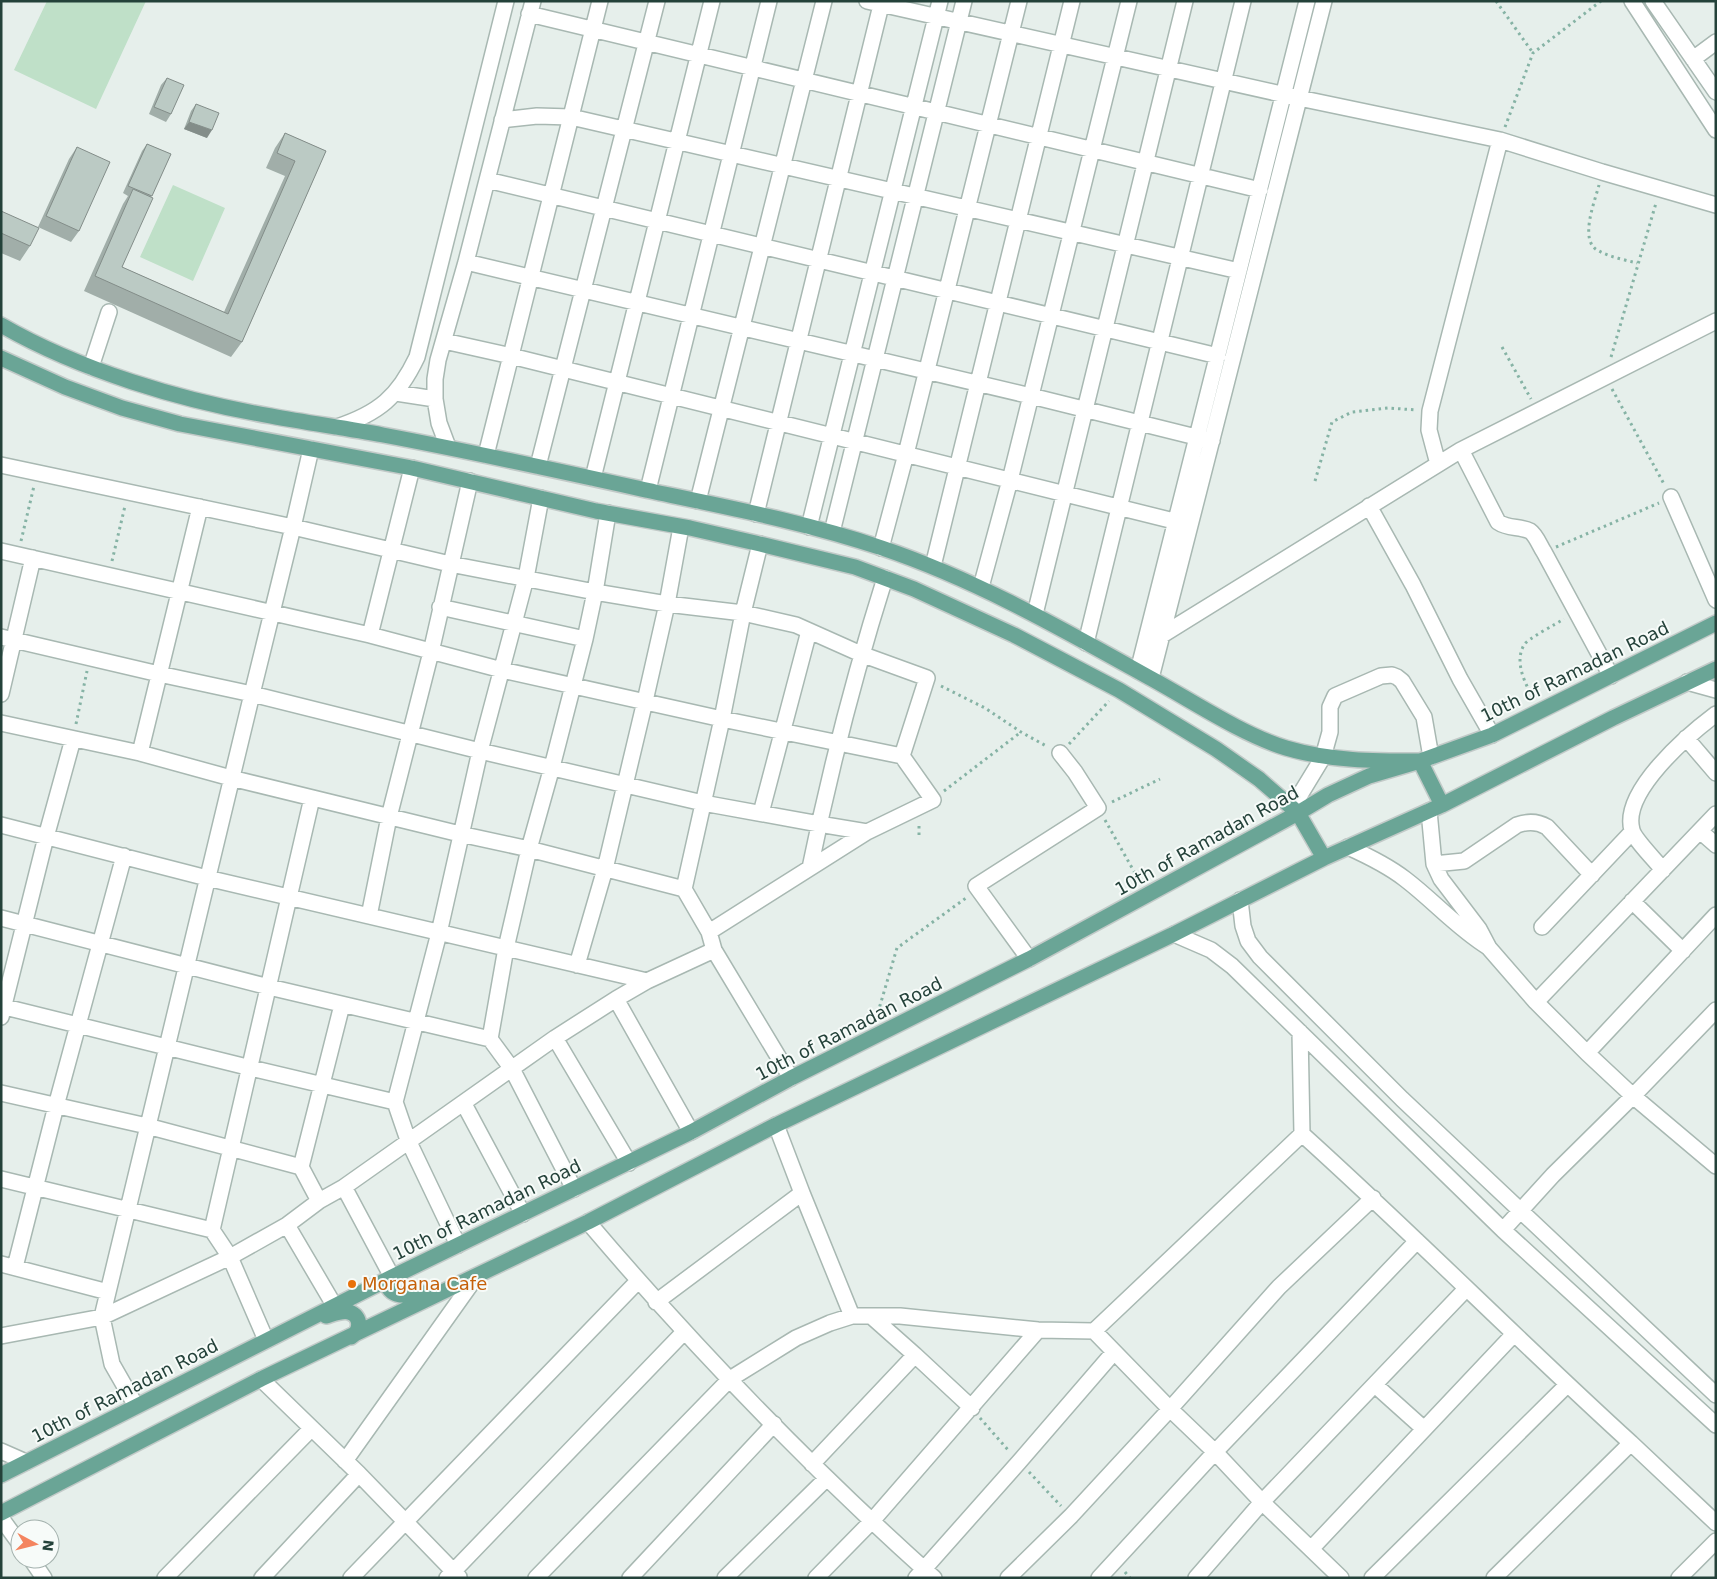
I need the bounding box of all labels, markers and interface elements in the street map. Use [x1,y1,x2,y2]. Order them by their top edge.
street label: 10th of Ramadan Road [1477,617,1672,726]
street label: 10th of Ramadan Road [1111,781,1302,900]
street label: 10th of Ramadan Road [752,972,946,1085]
street label: 10th of Ramadan Road [389,1155,584,1264]
place label: Morgana Cafe [362,1273,487,1294]
marker: Morgana Cafe [346,1278,358,1290]
street label: 10th of Ramadan Road [28,1334,222,1447]
north arrow [10,1519,60,1569]
text: N [39,1539,57,1552]

